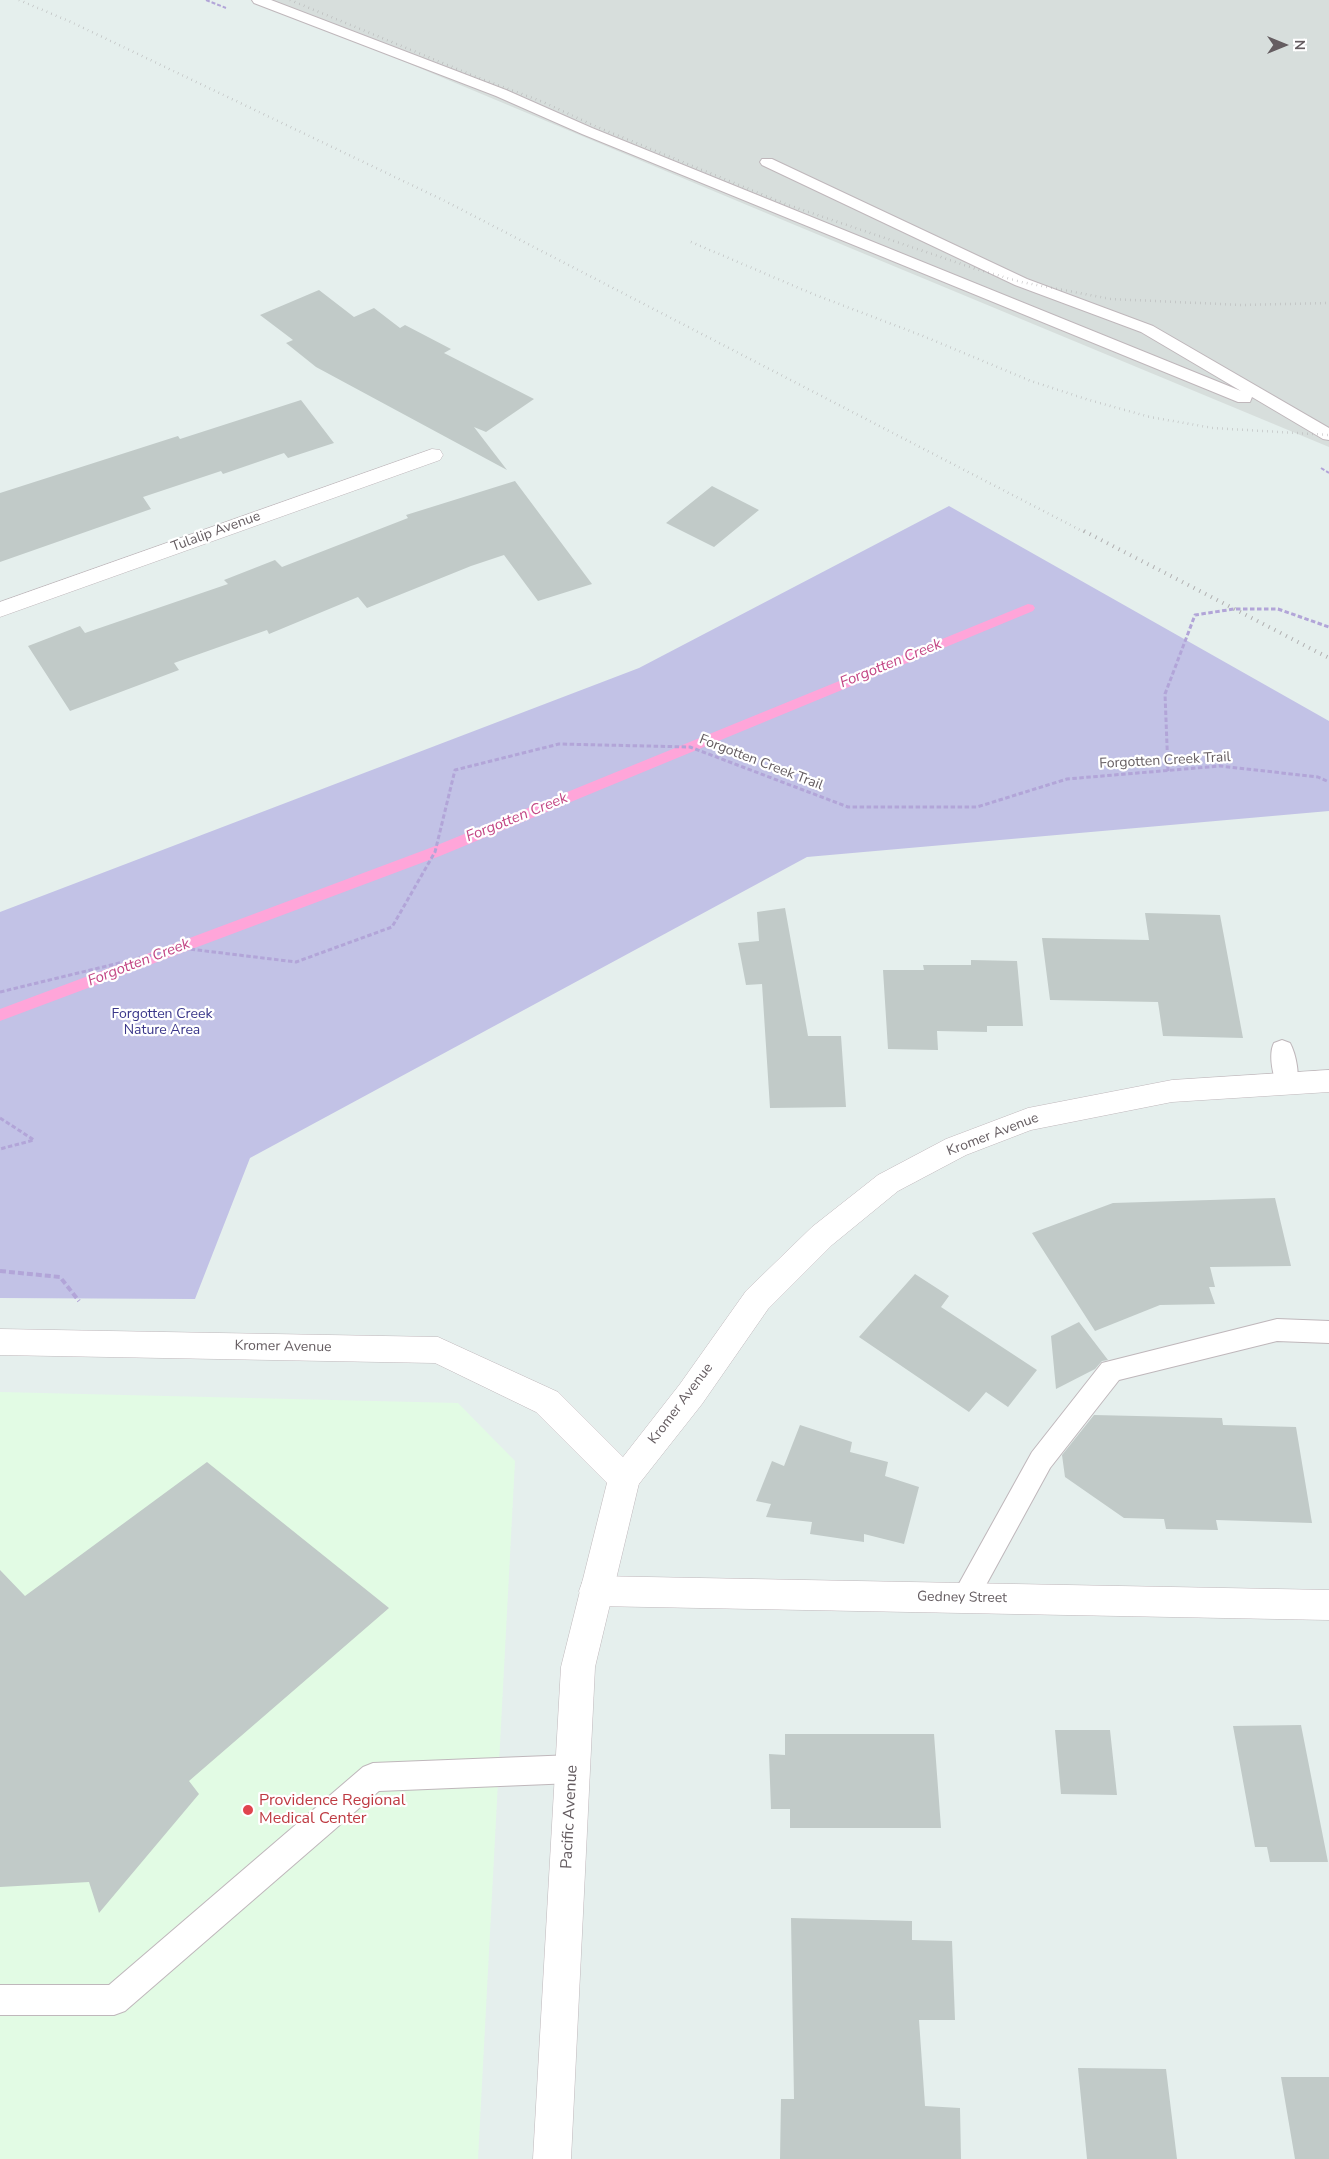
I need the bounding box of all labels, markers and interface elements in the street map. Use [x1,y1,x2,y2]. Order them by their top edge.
north arrow [1259,20,1309,70]
text: N [1290,40,1309,50]
street label: Tulalip Avenue [169,508,263,556]
water label: Forgotten Creek [838,635,944,693]
street label: Forgotten Creek Trail [697,732,825,794]
street label: Forgotten Creek Trail [1099,749,1231,773]
water label: Forgotten Creek [464,789,570,847]
water label: Forgotten Creek [85,935,193,991]
park label: Forgotten Creek Nature Area [112,1007,212,1040]
street label: Kromer Avenue [945,1110,1041,1160]
street label: Kromer Avenue [234,1338,332,1356]
street label: Kromer Avenue [645,1360,717,1448]
street label: Gedney Street [917,1589,1007,1607]
street label: Pacific Avenue [558,1764,582,1870]
place label: Providence Regional Medical Center [259,1791,405,1829]
marker: Providence Regional Medical Center [241,1803,255,1817]

